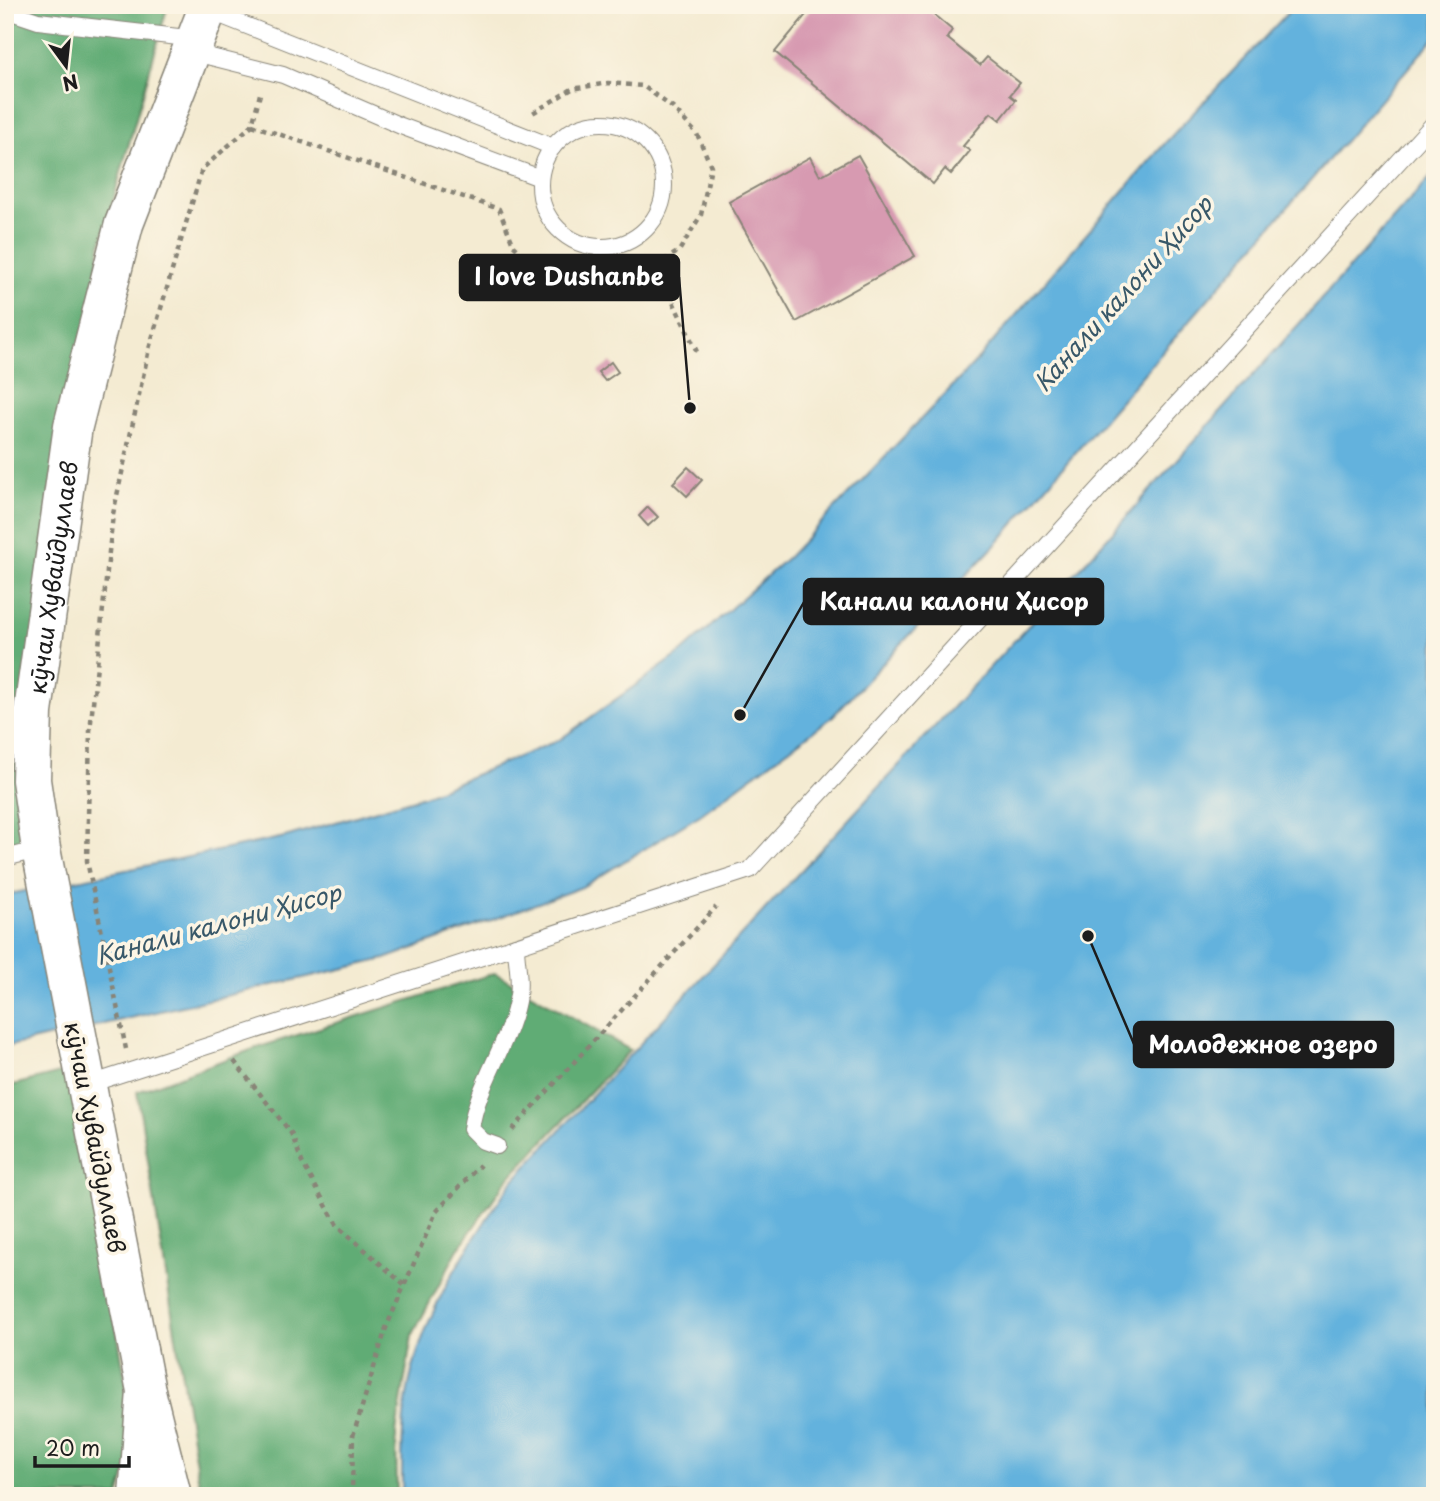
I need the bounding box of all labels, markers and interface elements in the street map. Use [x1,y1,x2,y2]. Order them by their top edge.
north arrow [32,32,102,102]
text: N [60,68,82,99]
water label: Канали калони Ҳисор [1024,186,1220,399]
callout: I love Dushanbe [460,255,679,300]
text: I love Dushanbe [474,257,664,293]
street label: кӯчаи Хувайдуллаев [18,459,85,696]
callout: Канали калони Ҳисор [804,579,1103,624]
text: Канали калони Ҳисор [819,582,1089,618]
water label: Канали калони Ҳисор [91,873,345,973]
street label: кӯчаи Хувайдуллаев [56,1018,136,1256]
callout: Молодежное озеро [1134,1022,1393,1067]
text: Молодежное озеро [1148,1025,1378,1061]
scale bar [35,1424,130,1468]
text: 20 m [46,1431,100,1463]

